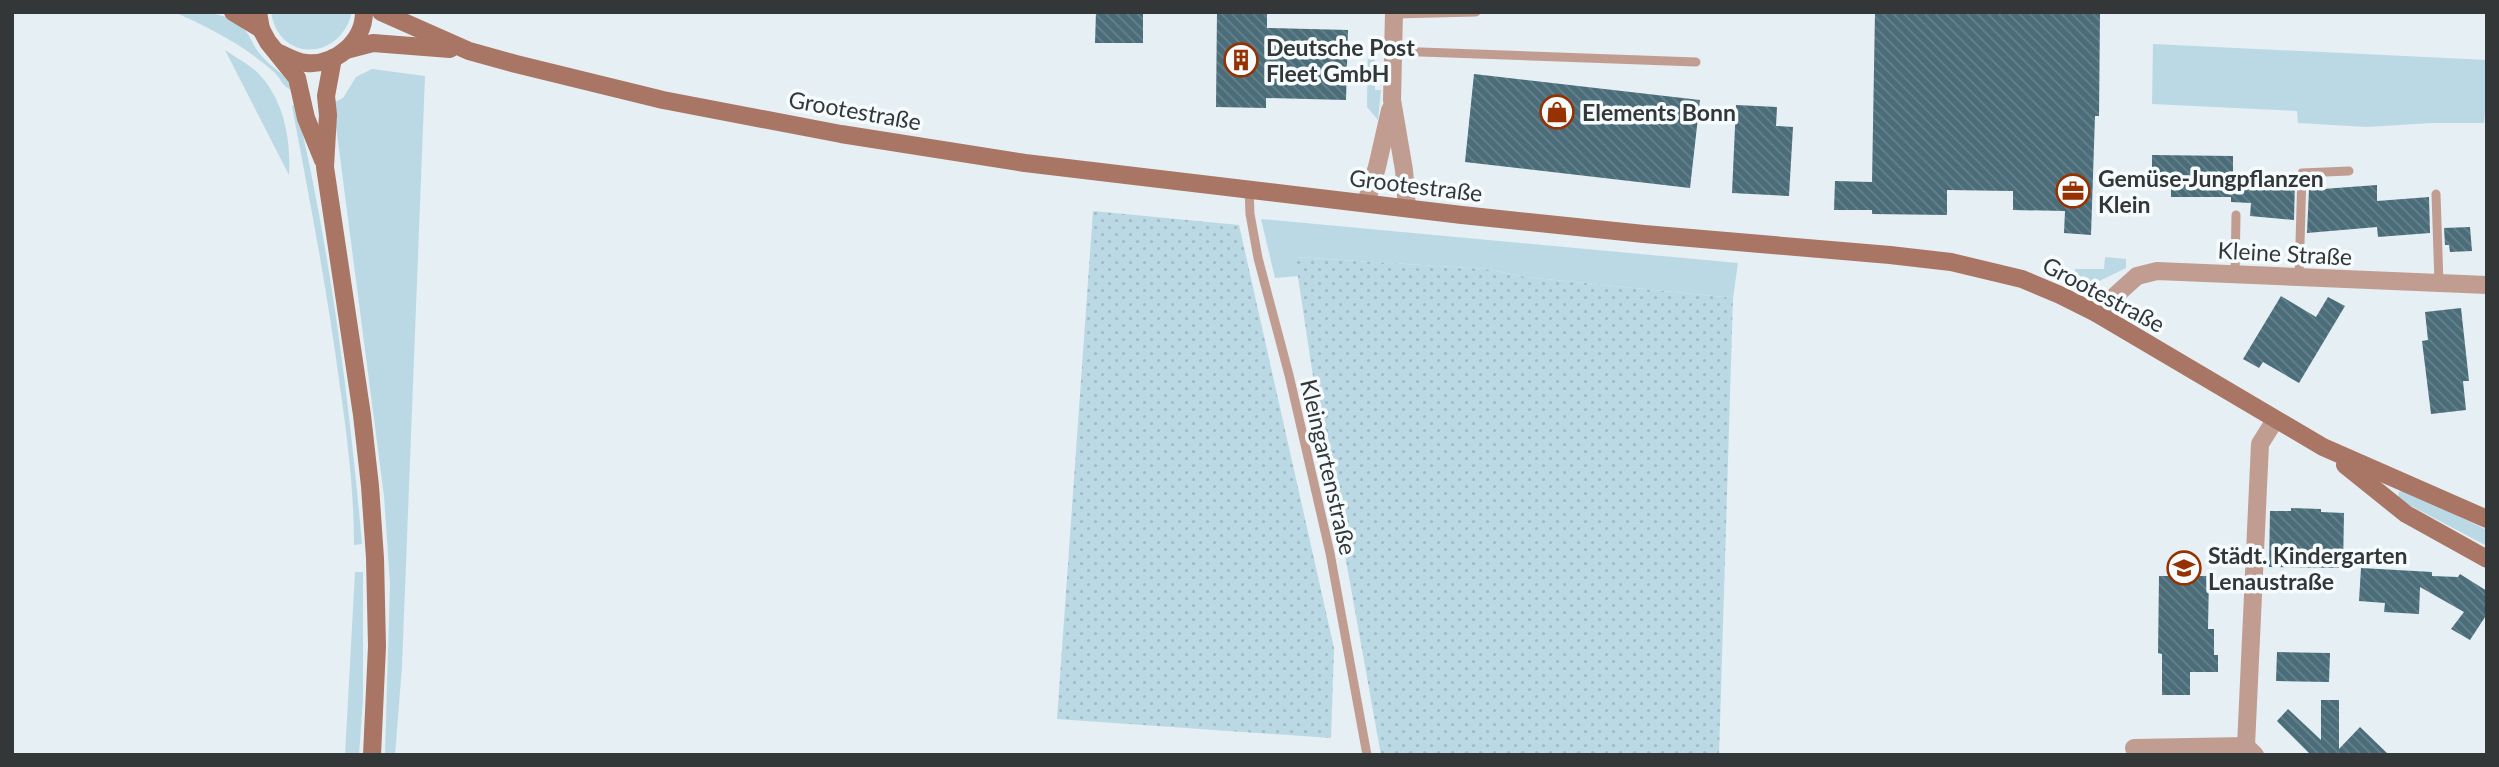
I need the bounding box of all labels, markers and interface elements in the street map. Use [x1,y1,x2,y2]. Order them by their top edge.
place label: Deutsche Post Fleet GmbH [1266,33,1415,87]
building icon: Deutsche Post Fleet GmbH [1222,41,1260,79]
street label: Grootestraße [787,85,923,135]
shop icon: Elements Bonn [1538,93,1576,131]
place label: Elements Bonn [1582,98,1736,126]
street label: Grootestraße [1348,163,1484,207]
place label: Gemüse-Jungpflanzen Klein [2098,164,2324,218]
office icon: Gemüse-Jungpflanzen Klein [2054,172,2092,210]
street label: Kleine Straße [2217,235,2353,271]
street label: Grootestraße [2038,250,2170,338]
street label: Kleingartenstraße [1295,376,1363,558]
place label: Städt. Kindergarten Lenaustraße [2208,541,2407,595]
school or university icon: Städt. Kindergarten Lenaustraße [2165,549,2203,587]

